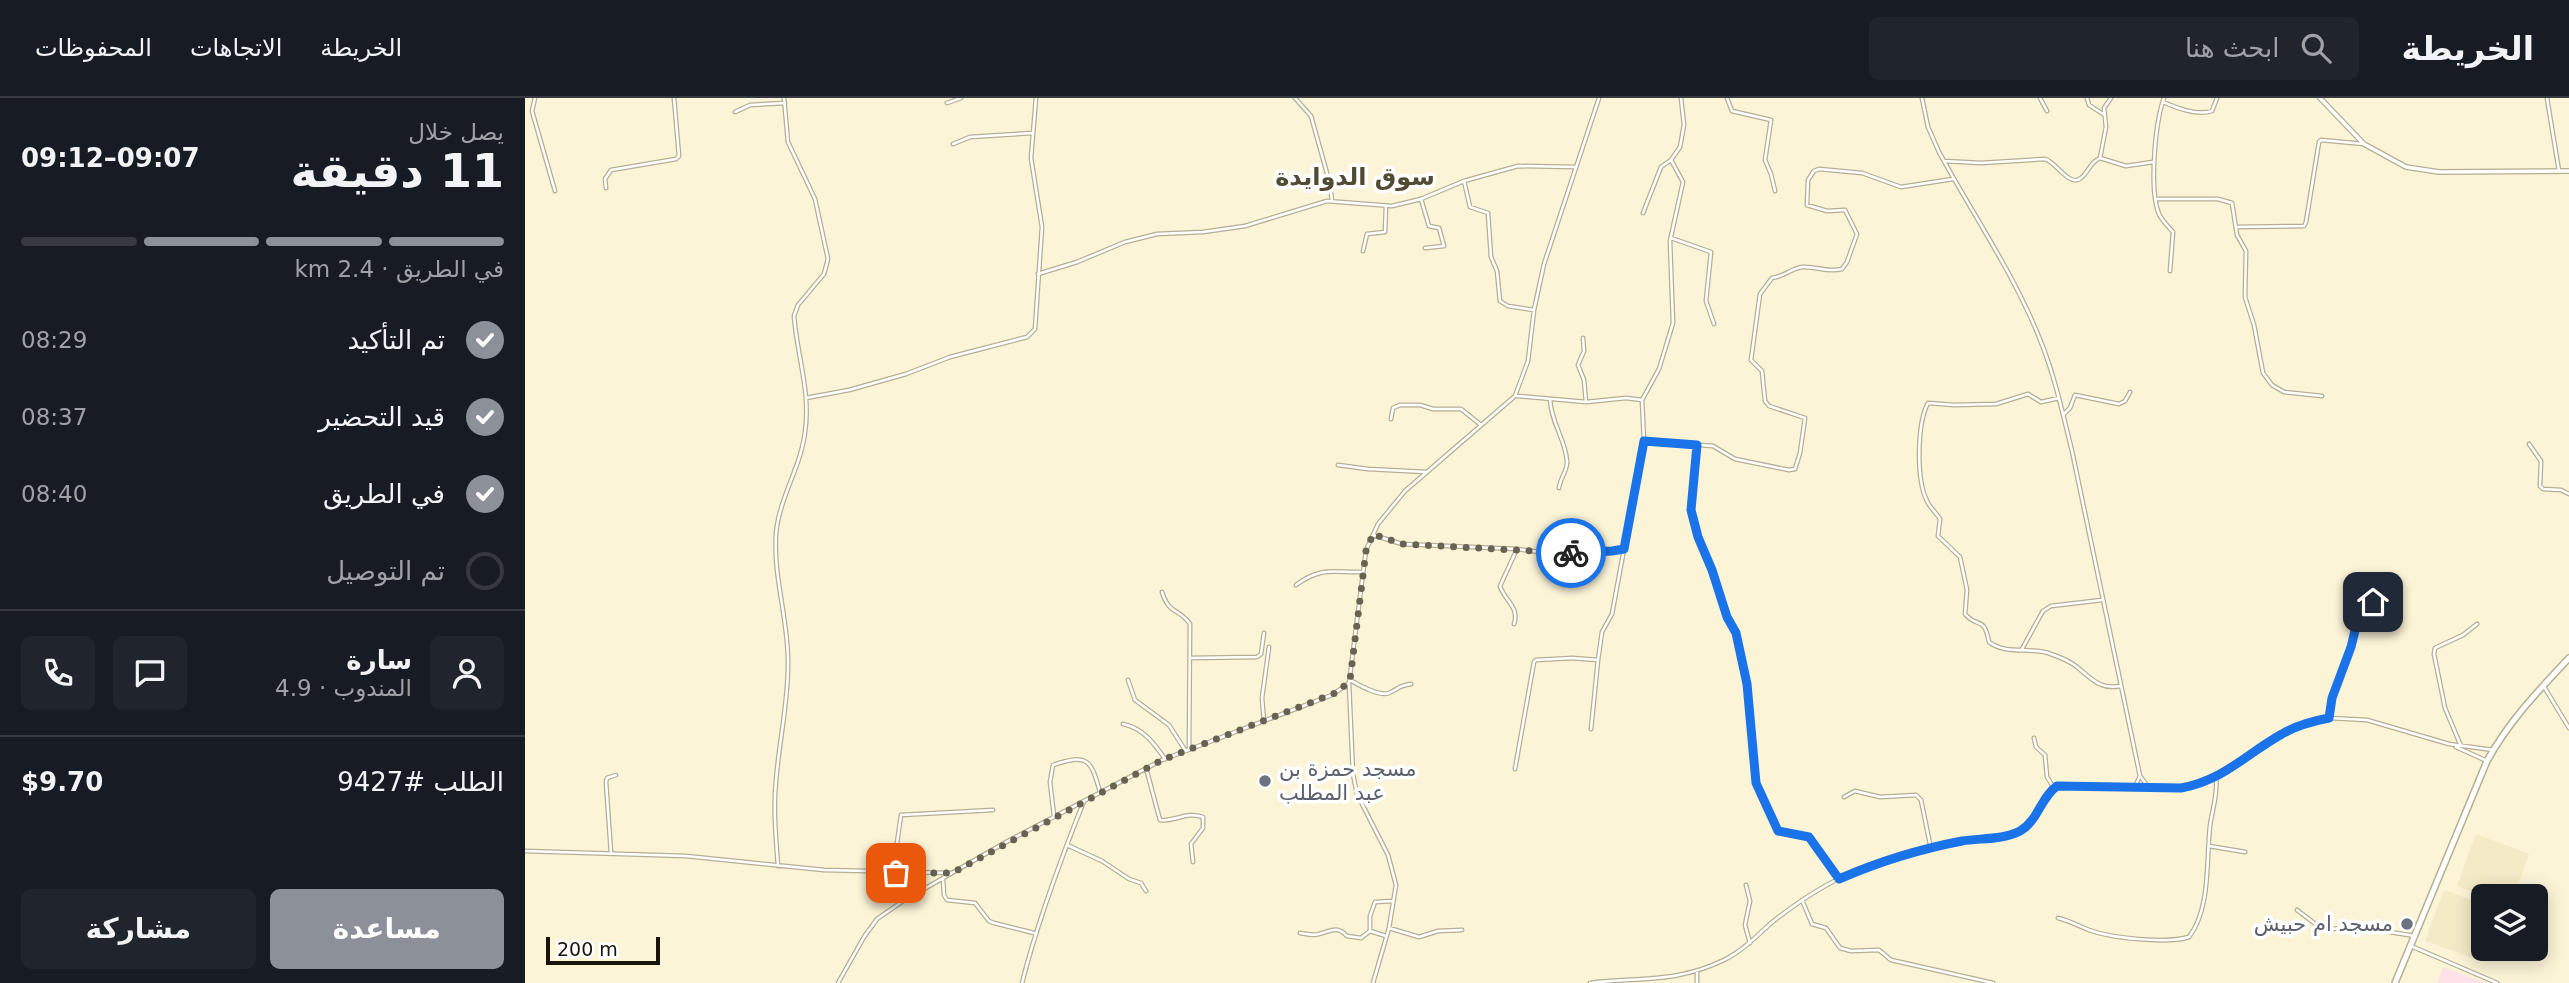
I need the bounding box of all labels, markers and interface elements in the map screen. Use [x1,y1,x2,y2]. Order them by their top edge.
search box [1869,17,2359,80]
icon: search [2297,29,2335,67]
text: الخريطة [2401,29,2534,68]
text: ابحث هنا [2185,33,2279,63]
text: المحفوظات [35,34,152,62]
text: الاتجاهات [190,34,282,62]
text: الخريطة [320,34,402,62]
text: يصل خلال [408,119,504,145]
text: 09:07–09:12 [21,143,200,173]
text: 11 دقيقة [290,144,504,198]
district label: سوق الدوايدة [1275,163,1435,191]
text: في الطريق · 2.4 km [294,256,504,282]
icon: check [466,321,504,359]
text: تم التأكيد [347,325,445,355]
text: 08:29 [21,327,87,353]
icon: check [466,398,504,436]
text: قيد التحضير [318,402,445,432]
text: 08:37 [21,404,87,430]
icon: check [466,475,504,513]
text: في الطريق [323,479,445,509]
text: 08:40 [21,481,87,507]
courier [1536,518,1606,588]
icon: bike [1552,534,1590,572]
text: تم التوصيل [326,556,445,586]
pin [2343,572,2403,632]
icon: home [2354,583,2392,621]
button: phone [21,636,95,710]
button: chat [113,636,187,710]
button: person [430,636,504,710]
text: سارة [346,645,412,675]
text: المندوب · 4.9 [275,675,412,701]
place label: مسجد حمزة بن عبد المطلب [1279,757,1416,805]
text: $9.70 [21,767,103,797]
text: الطلب #9427 [337,767,504,797]
marker: مسجد حمزة بن عبد المطلب [1257,773,1273,789]
pin [866,843,926,903]
icon: bag [877,854,915,892]
map controls [2471,884,2548,961]
button: layers [2471,884,2548,961]
button: مشاركة [21,889,256,969]
button: مساعدة [270,889,504,969]
place label: مسجد ام حبيش [2254,912,2393,936]
marker: مسجد ام حبيش [2399,916,2415,932]
scale bar [546,934,660,966]
text: 200 m [557,938,618,960]

